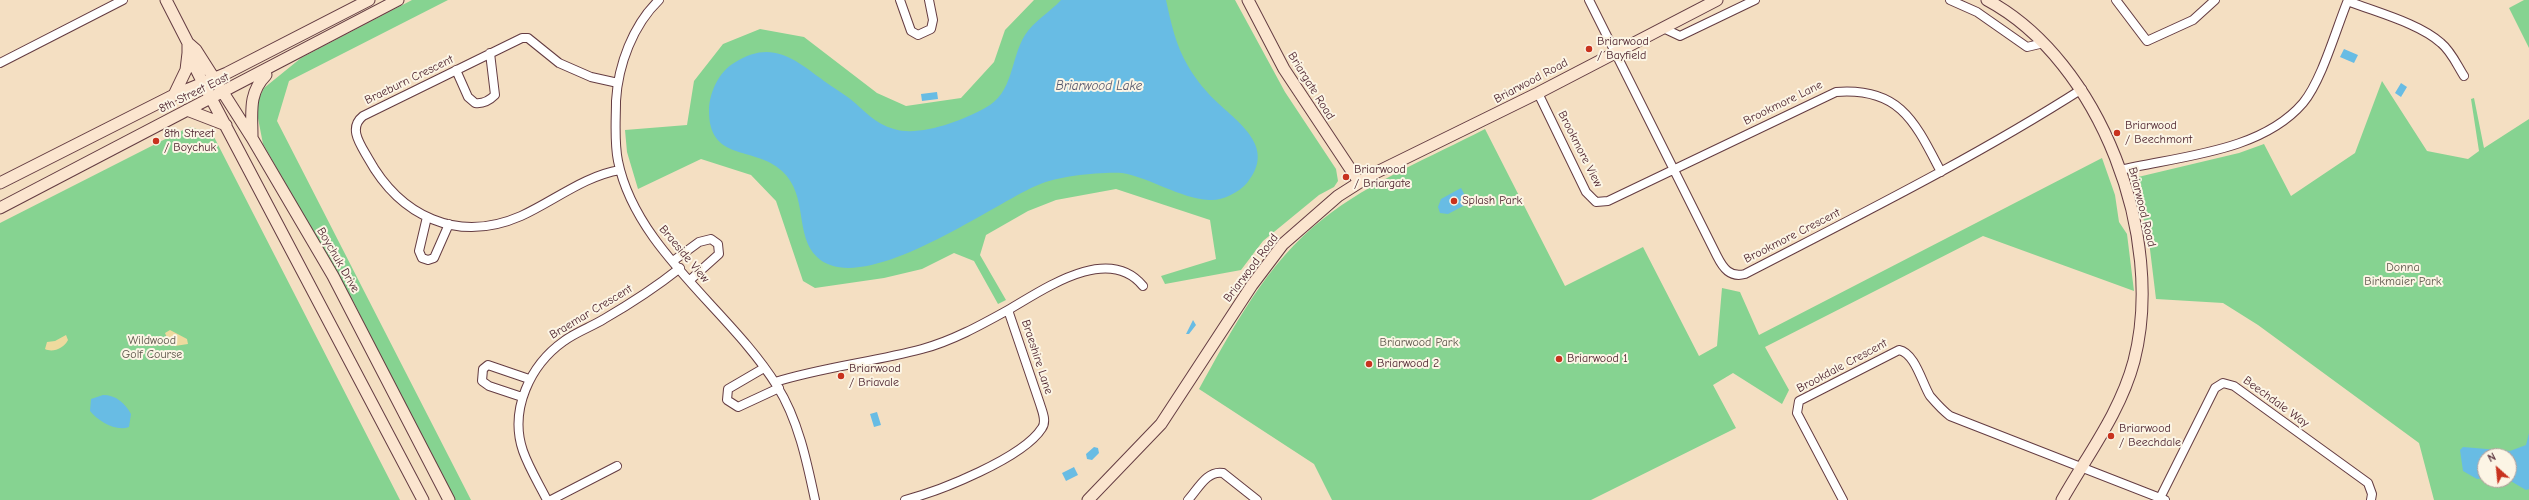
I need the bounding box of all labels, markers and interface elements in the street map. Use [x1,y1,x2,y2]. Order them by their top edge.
place label: Briarwood / Bayfield [1597,35,1649,63]
marker: Briarwood / Bayfield [1584,44,1594,54]
street label: Briargate Road [1284,49,1338,123]
street label: Braeburn Crescent [362,52,456,108]
street label: Briarwood Road [1492,55,1570,107]
street label: 8th Street East [157,70,231,116]
water label: Briarwood Lake [1056,78,1142,94]
street label: Brookmore Lane [1741,78,1825,128]
street label: Brookmore View [1555,108,1605,190]
place label: Briarwood / Beechmont [2125,119,2192,147]
place label: 8th Street / Boychuk [164,127,216,155]
marker: Briarwood / Beechmont [2112,128,2122,138]
marker: 8th Street / Boychuk [151,136,161,146]
place label: Briarwood / Briargate [1354,163,1410,191]
street label: Briarwood Road [2125,166,2159,248]
marker: Briarwood / Briargate [1341,172,1351,182]
place label: Splash Park [1462,194,1522,208]
marker: Splash Park [1449,196,1459,206]
street label: Brookmore Crescent [1741,206,1843,266]
street label: Braeside View [656,222,712,286]
street label: Boychuk Drive [314,225,362,295]
street label: Briarwood Road [1221,231,1281,305]
park label: Donna Birkmaier Park [2364,261,2442,289]
street label: Braemar Crescent [547,282,635,342]
street label: Braeshire Lane [1018,318,1056,396]
park label: Wildwood Golf Course [122,334,182,362]
park label: Briarwood Park [1380,336,1458,350]
street label: Brookdale Crescent [1794,336,1890,396]
place label: Briarwood 1 [1567,352,1628,366]
marker: Briarwood 1 [1554,354,1564,364]
place label: Briarwood 2 [1377,357,1439,371]
marker: Briarwood 2 [1364,359,1374,369]
place label: Briarwood / Briavale [849,362,901,390]
marker: Briarwood / Briavale [836,371,846,381]
street label: Beechdale Way [2240,373,2312,431]
place label: Briarwood / Beechdale [2119,422,2181,450]
marker: Briarwood / Beechdale [2106,431,2116,441]
north arrow [2477,448,2517,488]
text: N [2486,450,2498,465]

